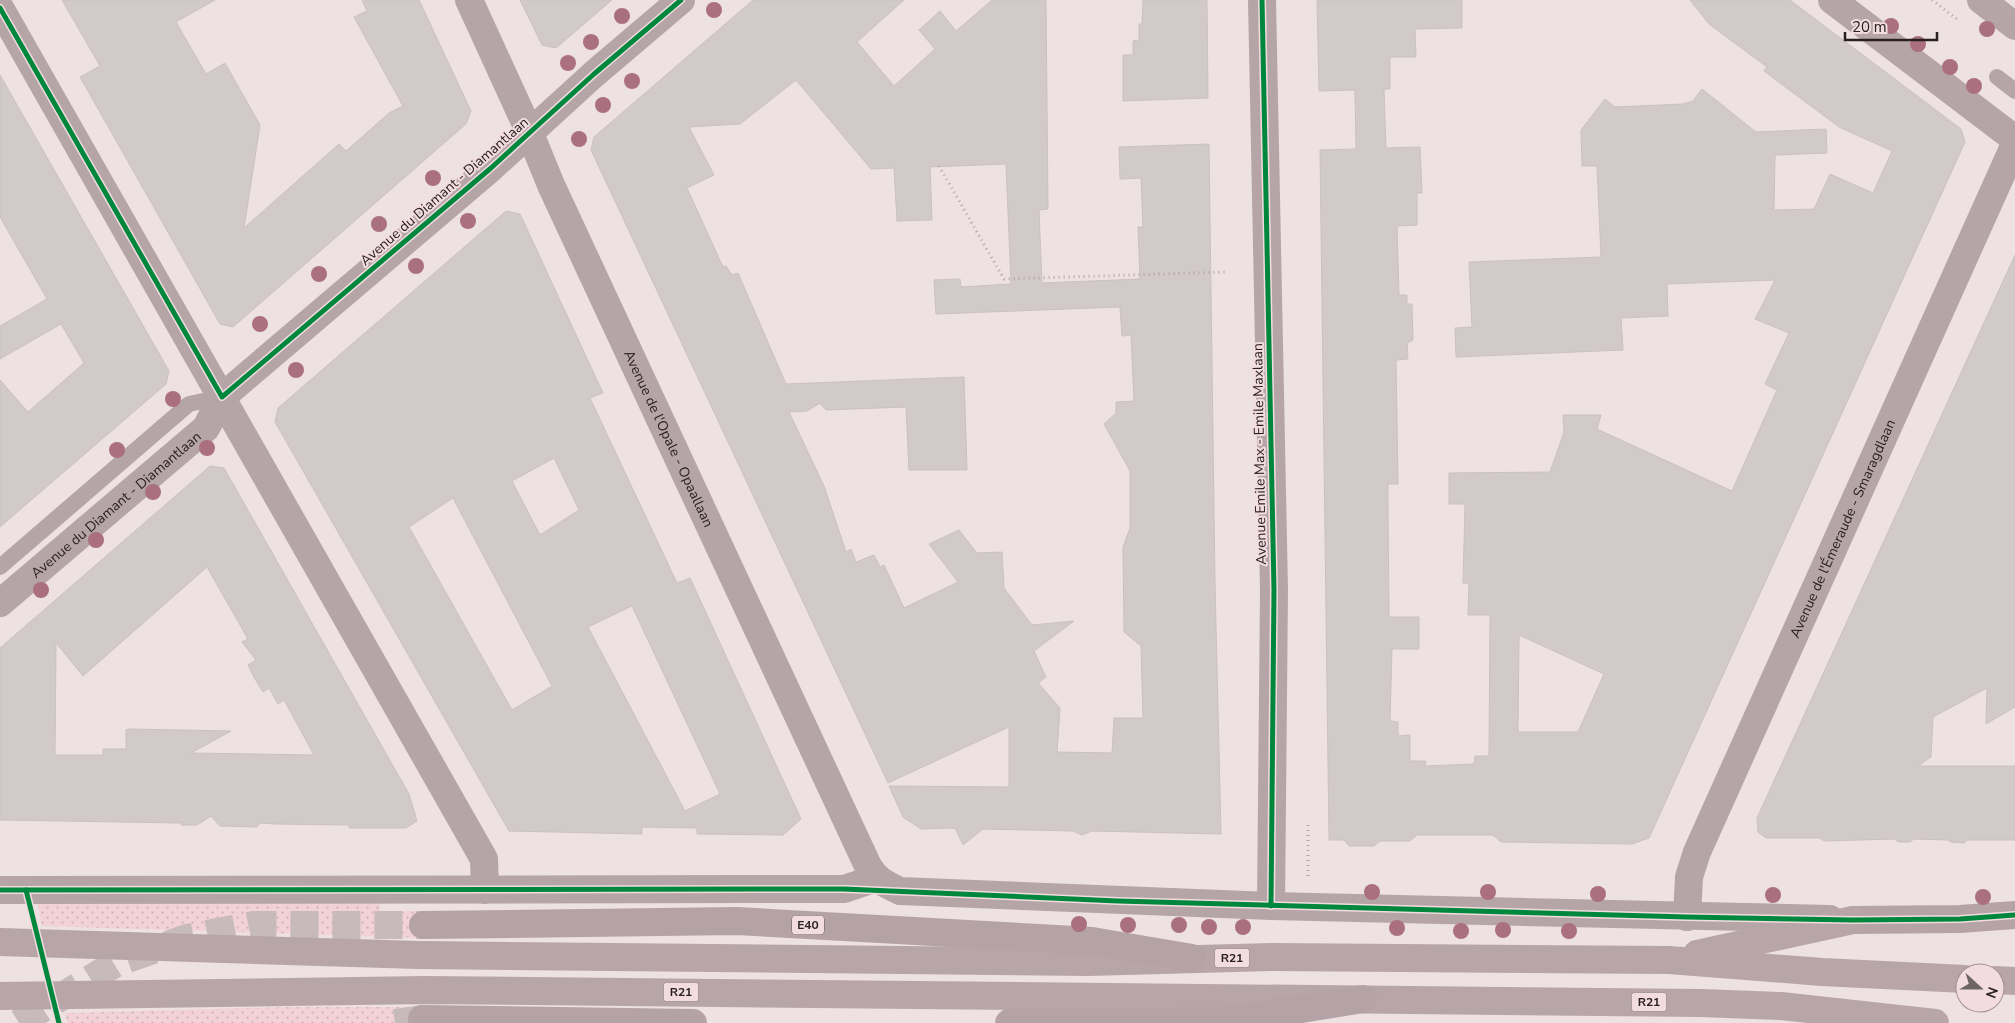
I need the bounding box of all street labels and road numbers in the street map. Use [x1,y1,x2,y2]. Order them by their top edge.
street label: Avenue du Diamant - Diamantlaan [356,113,533,270]
street label: Avenue Emile Max - Emile Maxlaan [1248,343,1271,565]
street label: Avenue de l'Opale - Opaallaan [619,347,718,530]
street label: Avenue de l'Émeraude - Smaragdlaan [1785,416,1900,641]
street label: Avenue du Diamant - Diamantlaan [27,427,205,583]
road number: E40 [792,916,824,934]
road number: R21 [1214,948,1250,968]
road number: R21 [664,982,698,1002]
road number: R21 [1632,992,1666,1012]

